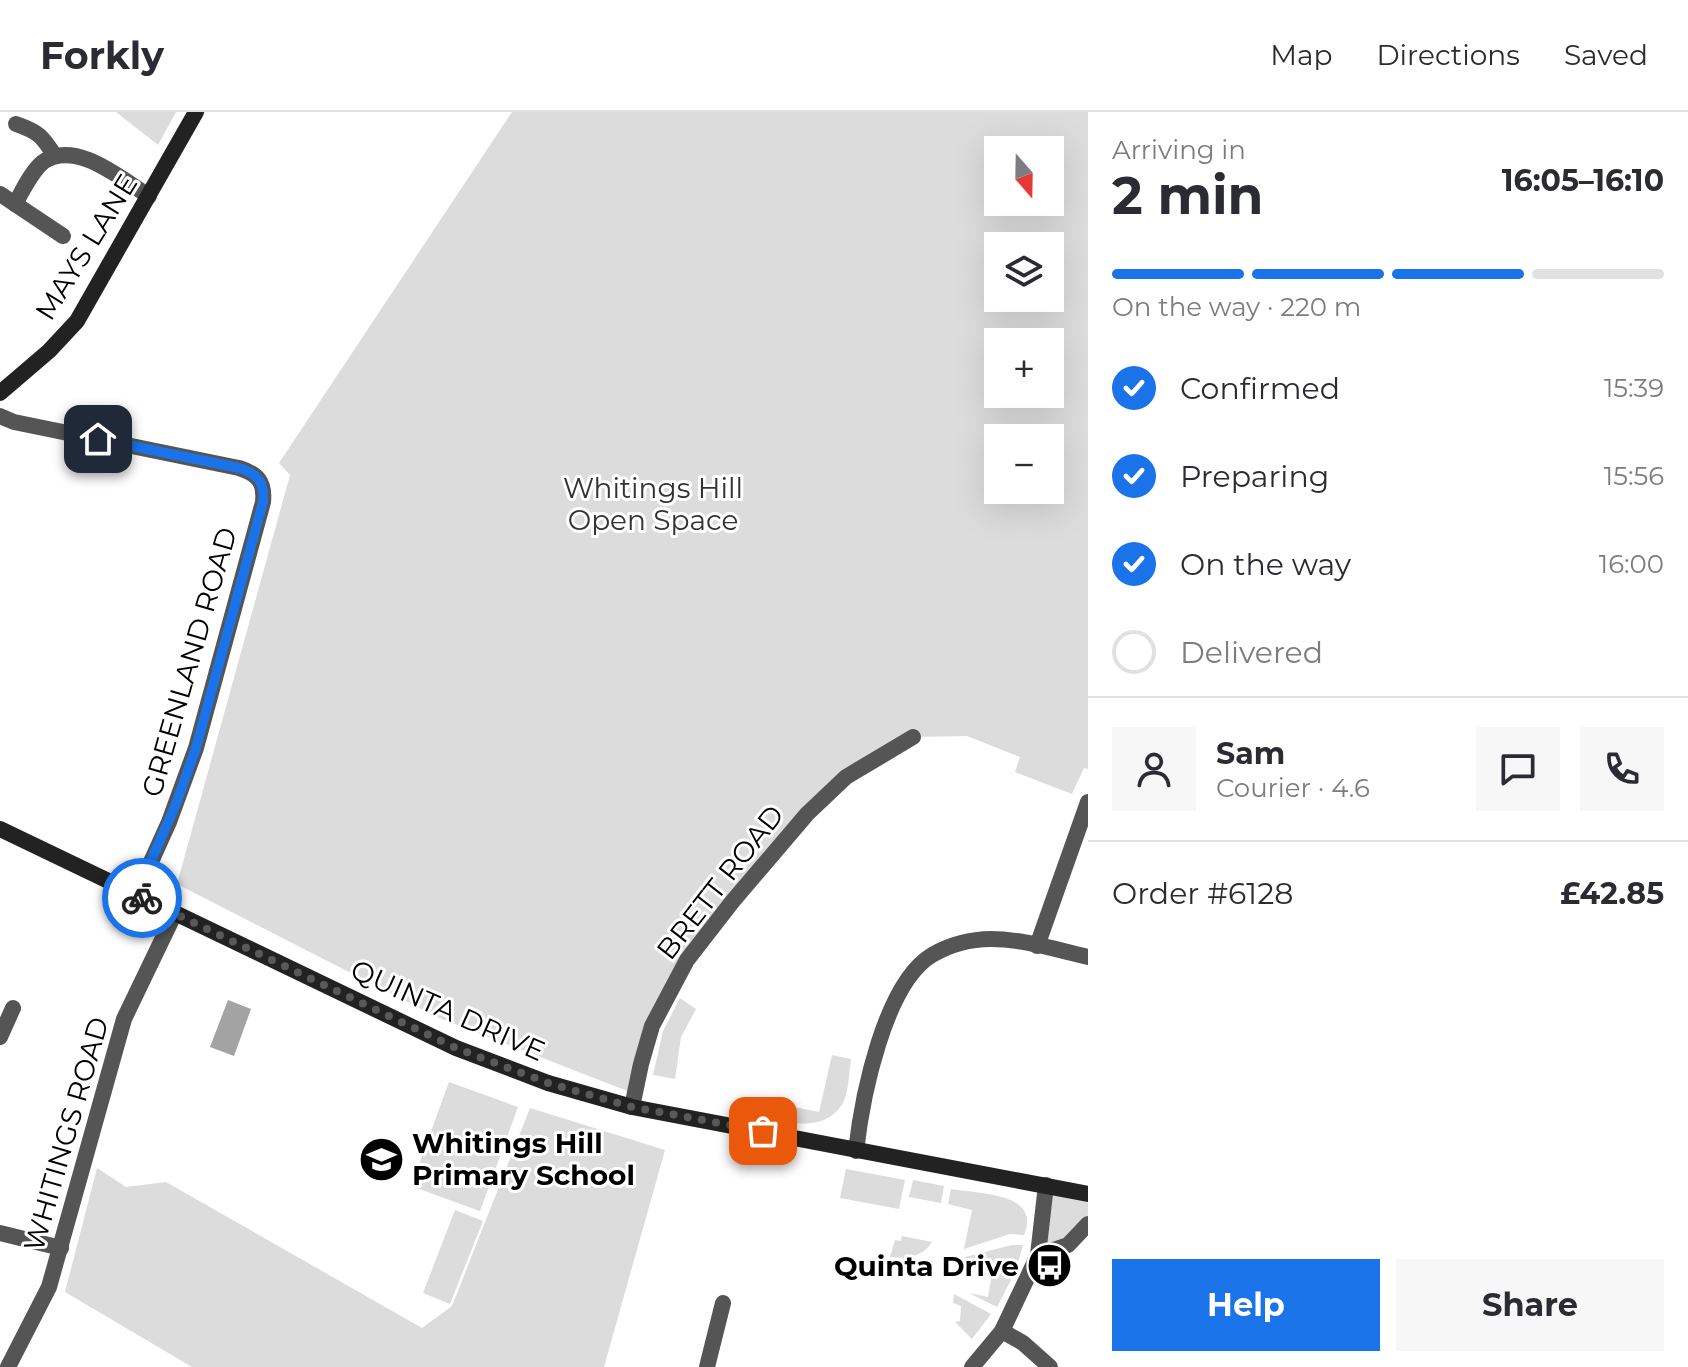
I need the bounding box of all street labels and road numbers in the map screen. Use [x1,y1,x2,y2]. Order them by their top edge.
street label: MAYS LANE [28,168,144,326]
street label: GREENLAND ROAD [134,523,244,801]
street label: BRETT ROAD [649,798,791,966]
street label: QUINTA DRIVE [346,952,550,1068]
street label: WHITINGS ROAD [16,1013,116,1255]

